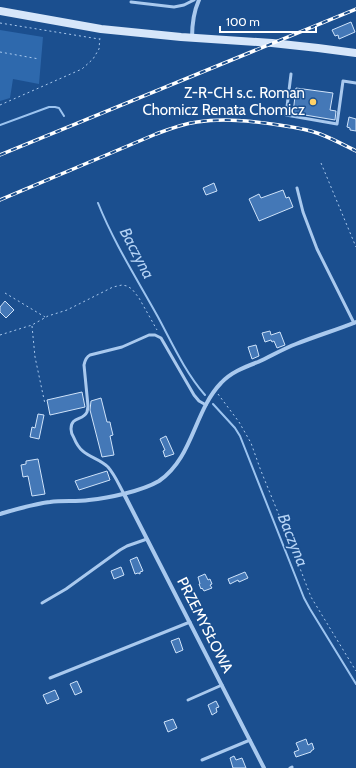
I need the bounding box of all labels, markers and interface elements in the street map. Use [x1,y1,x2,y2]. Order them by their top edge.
scale bar [220,8,316,34]
text: 100 m [226,14,260,29]
place label: Z-R-CH s.c. Roman Chomicz Renata Chomicz [142,84,305,119]
marker: Z-R-CH s.c. Roman Chomicz Renata Chomicz [308,97,318,107]
water label: Baczyna [116,224,158,282]
water label: Baczyna [274,511,312,569]
street label: PRZEMYSŁOWA [173,574,237,677]

